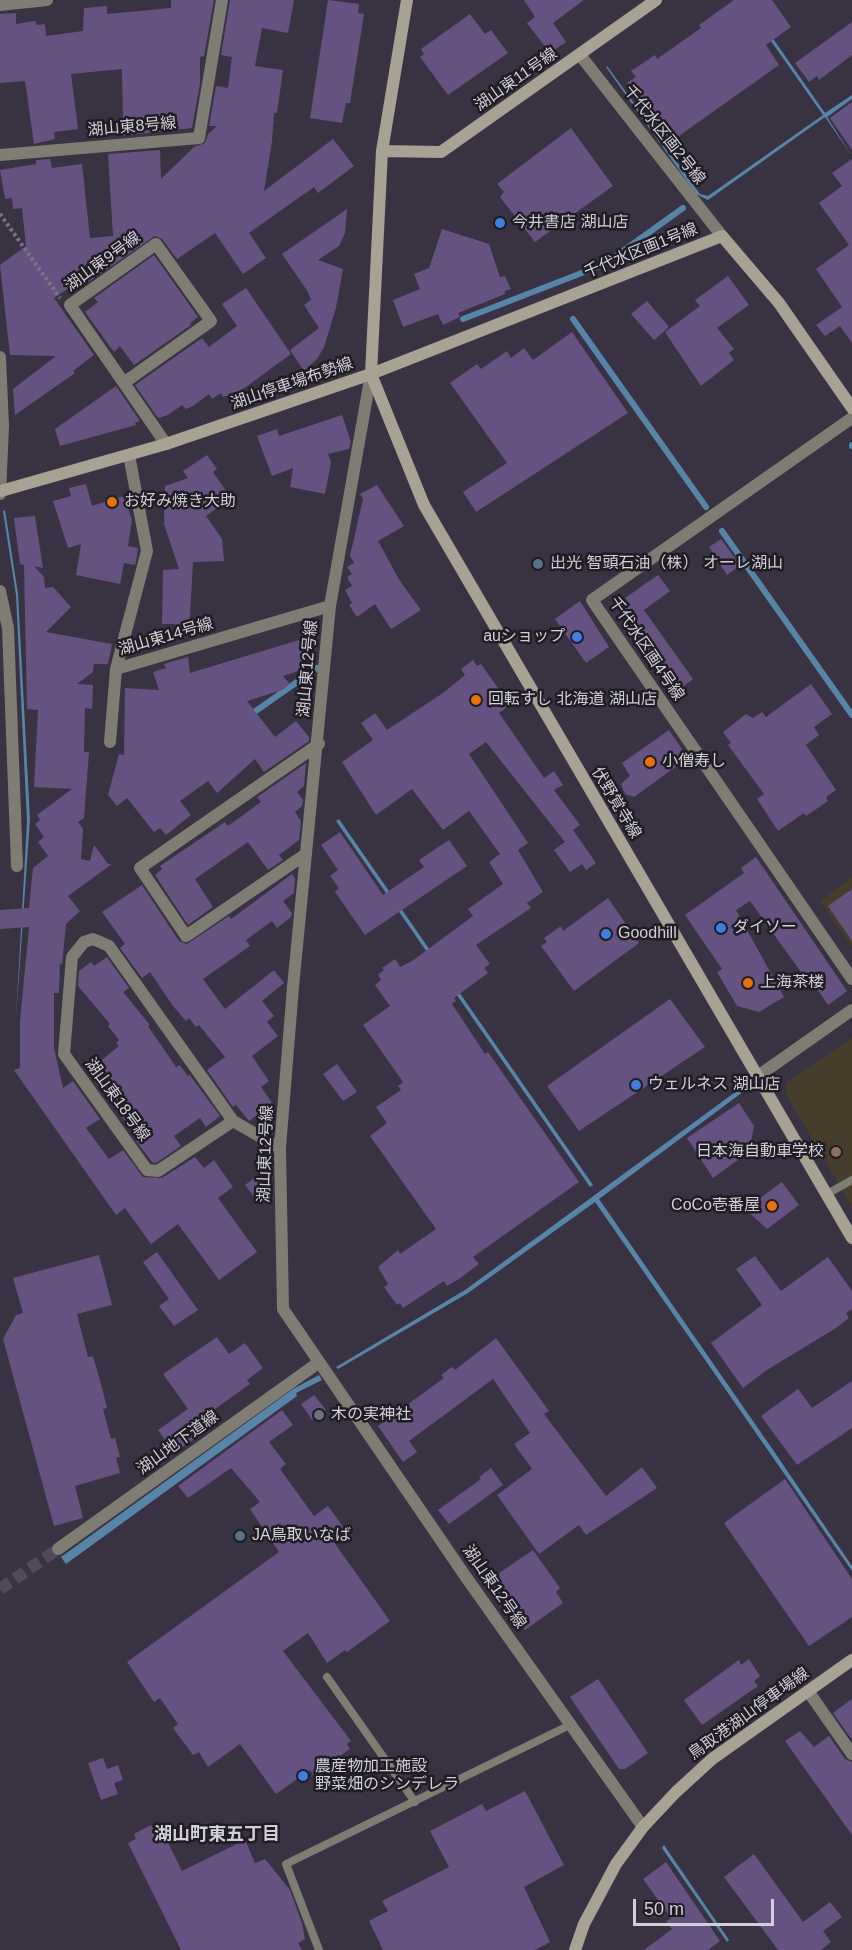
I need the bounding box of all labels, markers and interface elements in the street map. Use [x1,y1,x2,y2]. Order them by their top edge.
street label: 湖山東11号線 [471,44,561,116]
street label: 千代水区画2号線 [619,81,709,189]
street label: 湖山東8号線 [87,114,177,140]
place label: 今井書店 湖山店 [512,213,628,233]
marker: 今井書店 湖山店 [493,216,507,230]
street label: 千代水区画1号線 [581,219,701,283]
street label: 湖山東9号線 [61,228,145,296]
street label: 湖山停車場布勢線 [228,354,356,414]
place label: お好み焼き大助 [124,492,236,512]
marker: お好み焼き大助 [105,495,119,509]
place label: 出光 智頭石油（株） オーレ湖山 [550,554,783,574]
marker: 出光 智頭石油（株） オーレ湖山 [531,557,545,571]
street label: 千代水区画4号線 [604,594,688,704]
street label: 湖山東14号線 [116,614,216,660]
street label: 湖山東12号線 [294,619,322,719]
place label: auショップ [483,627,565,647]
marker: auショップ [570,630,584,644]
place label: 回転すし 北海道 湖山店 [488,690,657,710]
marker: 回転すし 北海道 湖山店 [469,693,483,707]
place label: 小僧寿し [662,752,726,772]
marker: 小僧寿し [643,755,657,769]
street label: 伏野覚寺線 [587,764,645,842]
place label: ダイソー [733,918,797,938]
marker: ダイソー [714,921,728,935]
place label: Goodhill [618,924,677,944]
marker: Goodhill [599,927,613,941]
place label: 上海茶楼 [760,973,824,993]
marker: 上海茶楼 [741,976,755,990]
street label: 湖山東18号線 [80,1055,154,1145]
place label: ウェルネス 湖山店 [648,1075,780,1095]
marker: ウェルネス 湖山店 [629,1078,643,1092]
street label: 湖山東12号線 [255,1105,277,1203]
place label: 日本海自動車学校 [696,1142,824,1162]
marker: 日本海自動車学校 [829,1145,843,1159]
place label: CoCo壱番屋 [671,1196,760,1216]
marker: CoCo壱番屋 [765,1199,779,1213]
place label: 木の実神社 [331,1405,411,1425]
street label: 湖山地下道線 [134,1407,222,1479]
marker: 木の実神社 [312,1408,326,1422]
place label: JA鳥取いなば [252,1526,351,1546]
marker: JA鳥取いなば [233,1529,247,1543]
street label: 湖山東12号線 [458,1541,530,1633]
street label: 鳥取港湖山停車場線 [685,1664,813,1764]
place label: 農産物加工施設 野菜畑のシンデレラ [315,1757,459,1795]
marker: 農産物加工施設 野菜畑のシンデレラ [296,1769,310,1783]
district label: 湖山町東五丁目 [154,1824,280,1846]
scale bar [636,1887,777,1925]
text: 50 m [644,1899,684,1919]

